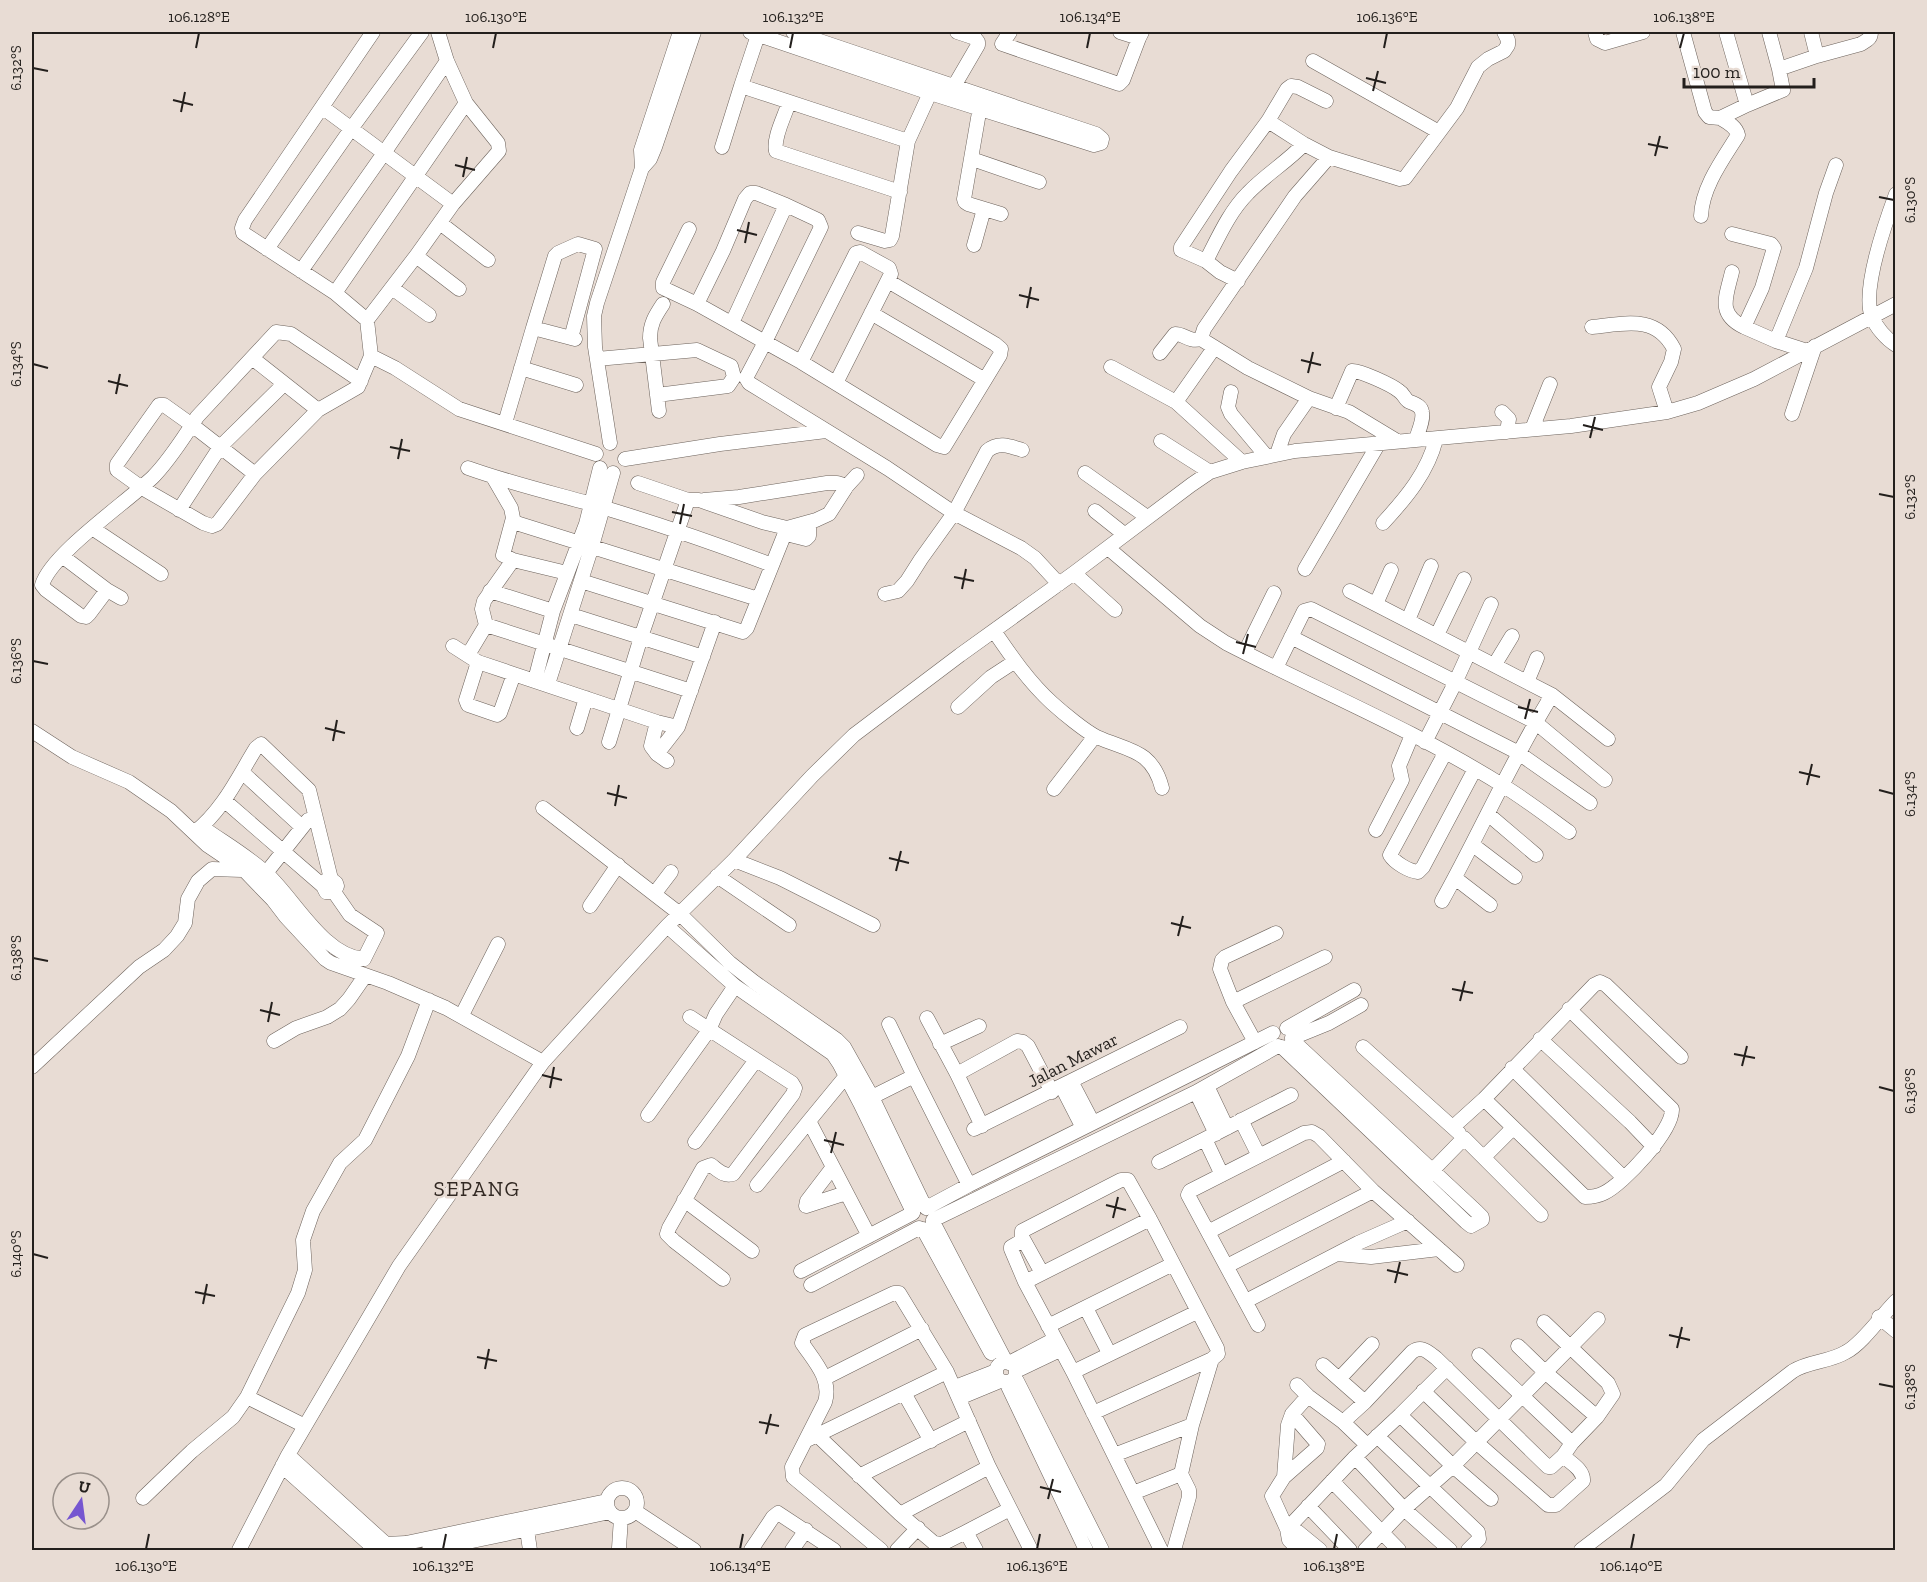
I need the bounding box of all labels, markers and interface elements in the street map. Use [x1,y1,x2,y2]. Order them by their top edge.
text: 106.128°E [168,8,230,26]
text: 106.130°E [465,8,527,26]
text: 106.132°E [763,8,824,26]
text: 106.134°E [1060,8,1121,26]
text: 106.136°E [1356,8,1418,26]
text: 106.138°E [1653,8,1715,26]
text: 6.132°S [7,45,25,91]
scale bar [1684,51,1814,89]
text: 100 m [1693,61,1741,83]
text: 6.130°S [1901,177,1919,223]
text: 6.134°S [7,341,25,387]
text: 6.132°S [1901,474,1919,520]
text: 6.136°S [7,638,25,684]
text: 6.134°S [1901,771,1919,817]
text: 6.138°S [7,935,25,981]
street label: Jalan Mawar [1024,1028,1122,1092]
text: 6.136°S [1901,1068,1919,1114]
district label: SEPANG [434,1176,520,1201]
text: 6.140°S [7,1230,25,1278]
text: 6.138°S [1901,1364,1919,1410]
north arrow [51,1471,111,1531]
text: U [77,1476,92,1498]
text: 106.130°E [115,1557,177,1575]
text: 106.132°E [413,1557,474,1575]
text: 106.134°E [710,1557,771,1575]
text: 106.136°E [1006,1557,1068,1575]
text: 106.138°E [1303,1557,1365,1575]
text: 106.140°E [1600,1557,1662,1575]

